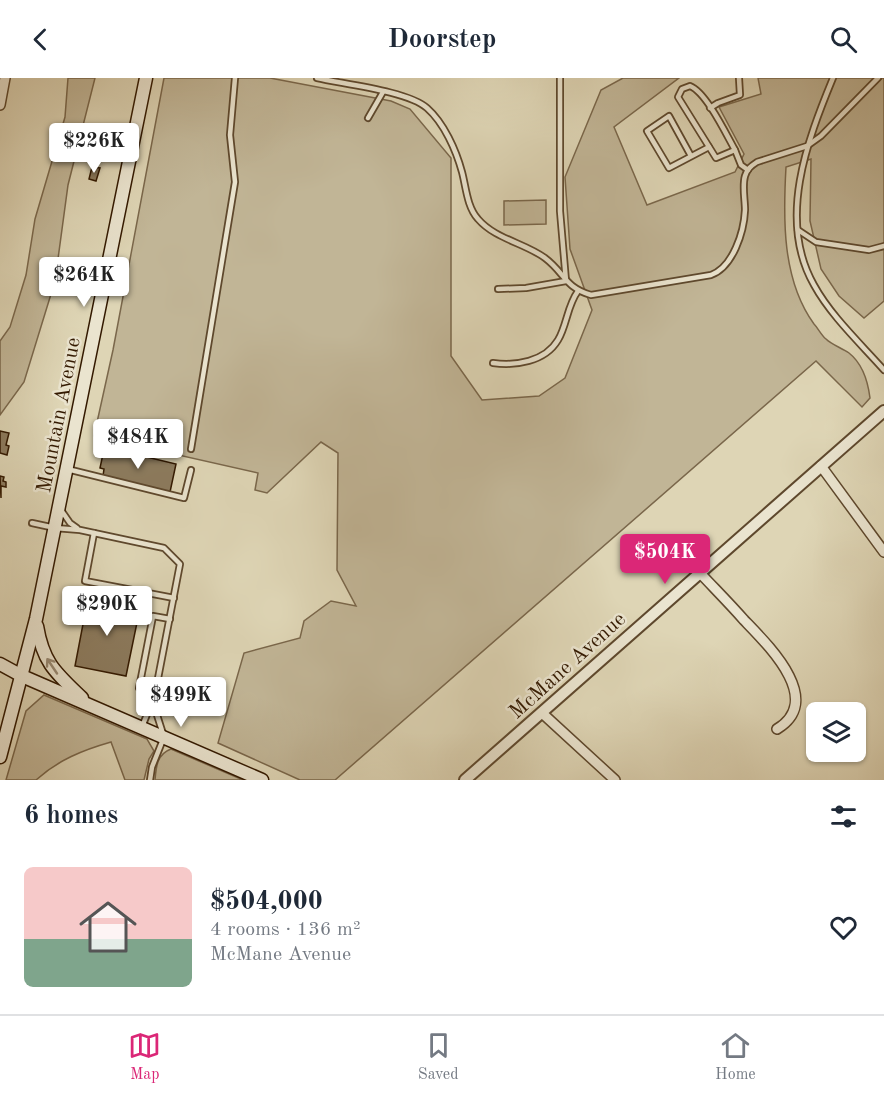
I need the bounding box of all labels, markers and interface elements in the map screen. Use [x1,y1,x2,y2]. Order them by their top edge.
icon: back [24,23,57,56]
icon: search [827,23,860,56]
text: Doorstep [387,26,497,53]
pin: $226K [52,123,136,174]
text: $226K [63,132,125,152]
pin: $264K [42,257,126,308]
text: $264K [53,266,115,286]
street label: Mountain Avenue [34,336,85,495]
pin: $484K [96,419,180,470]
text: $484K [107,428,169,448]
pin: $504K [623,534,707,585]
text: $504K [634,543,696,563]
pin: $290K [65,586,149,637]
text: $290K [76,595,138,615]
street label: McMane Avenue [506,609,630,724]
one-way arrow [46,659,58,675]
pin: $499K [139,677,223,728]
text: $499K [150,686,212,706]
map controls [806,702,866,762]
button: layers [806,702,866,762]
icon: filters [827,800,860,833]
text: 6 homes [24,803,118,829]
text: $504,000 [210,889,323,915]
icon: home [72,891,144,963]
icon: heart [827,911,860,944]
text: 4 rooms · 136 m² [210,920,360,940]
text: McMane Avenue [210,945,351,965]
tab: Map [128,1029,161,1085]
tab: Saved [418,1029,459,1085]
tab: Home [715,1029,756,1085]

